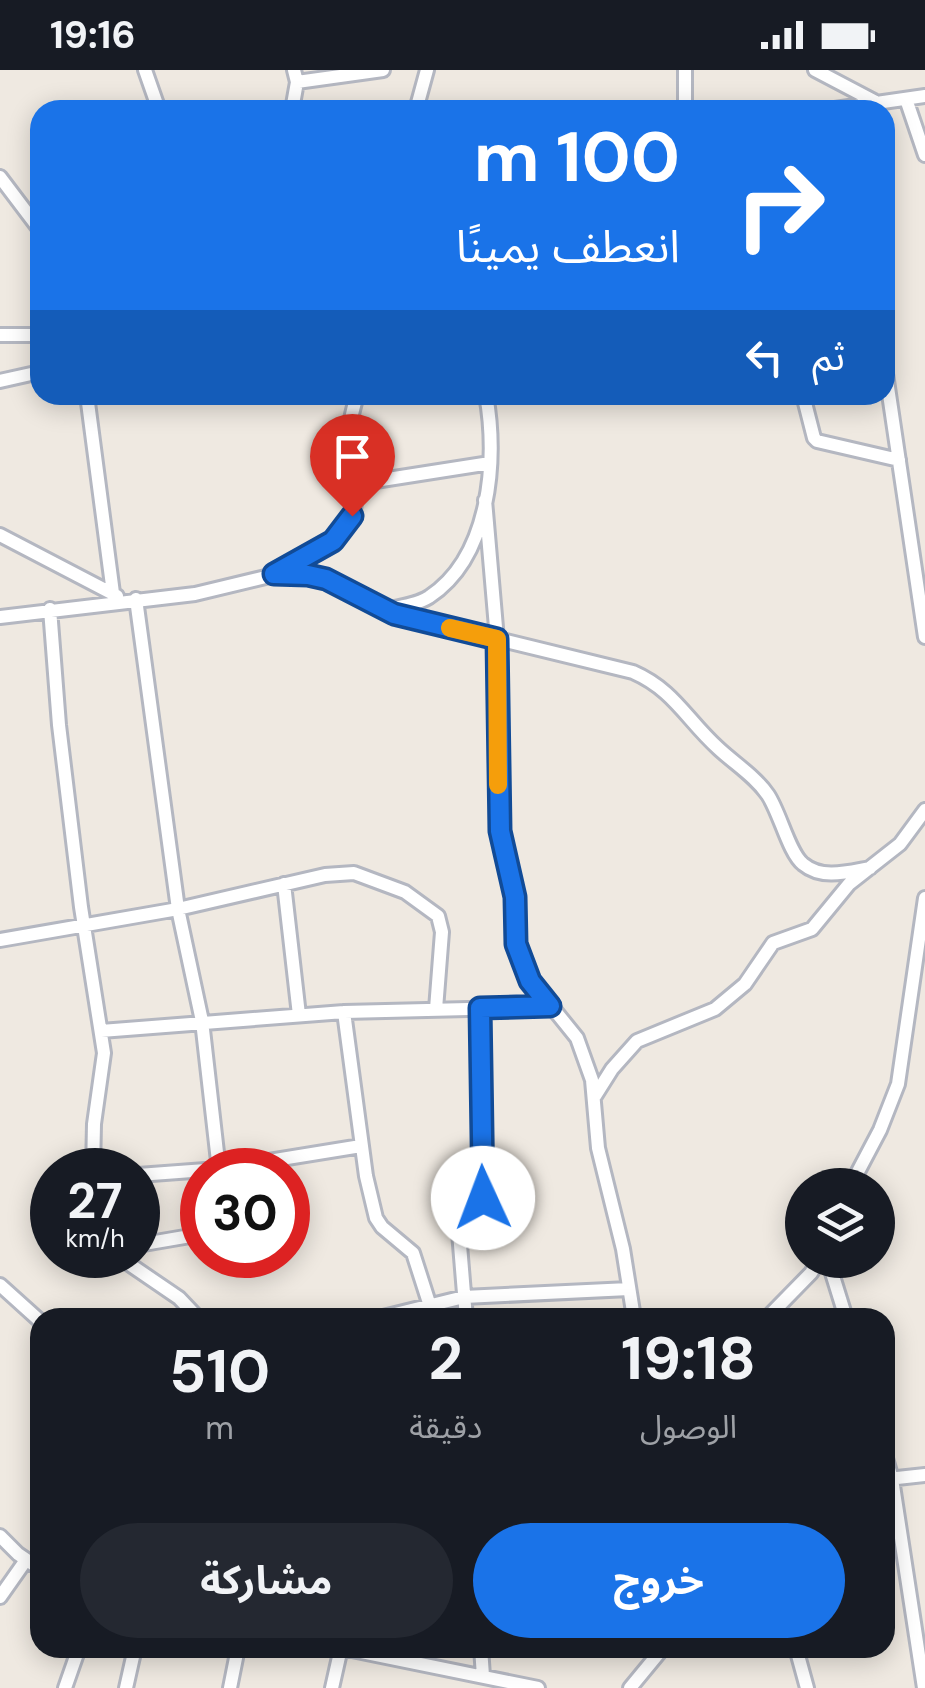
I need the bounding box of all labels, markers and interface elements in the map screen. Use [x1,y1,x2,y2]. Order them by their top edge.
text: 19:16 [50,10,136,60]
text: 100 m [474,112,680,203]
icon: right [715,140,845,270]
text: انعطف يمينًا [456,217,680,276]
icon: left [737,330,792,385]
text: ثم [812,332,845,382]
pin [310,414,395,517]
icon: arrive [325,429,380,484]
position arrow [431,1146,535,1250]
speed limit sign: 30 [180,1148,310,1278]
text: 27 [67,1168,123,1234]
map controls [785,1168,895,1278]
button: layers [785,1168,895,1278]
text: km/h [65,1222,125,1255]
text: 2 [428,1319,463,1398]
text: 19:18 [621,1319,756,1398]
text: 510 [169,1332,270,1411]
text: دقيقة [409,1406,482,1448]
text: الوصول [640,1406,737,1448]
text: m [205,1407,234,1449]
button: مشاركة [80,1523,453,1638]
button: خروج [473,1523,845,1638]

